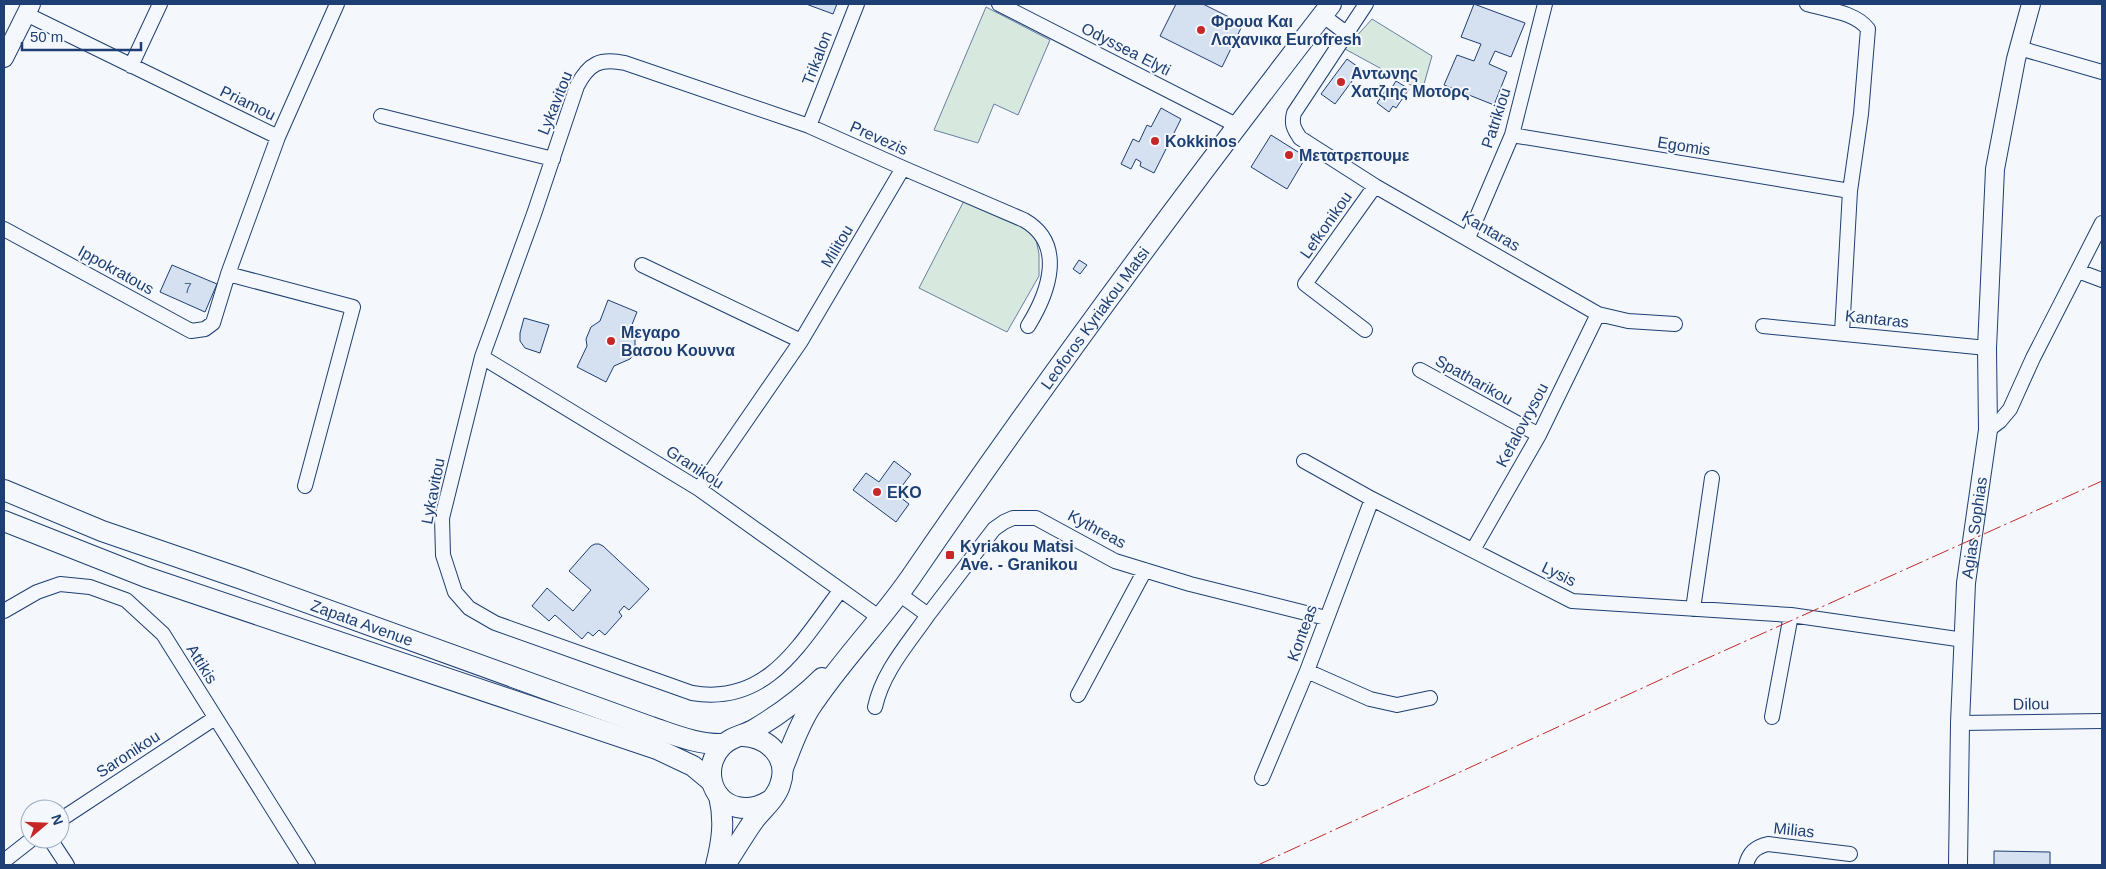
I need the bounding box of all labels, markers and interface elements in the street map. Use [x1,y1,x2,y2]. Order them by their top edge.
place label: Φρουα Και Λαχανικα Eurofresh [1211,13,1362,48]
street label: Odyssea Elyti [1079,19,1173,79]
scale bar [22,20,141,52]
marker: Φρουα Και Λαχανικα Eurofresh [1195,24,1207,36]
text: 50 m [30,28,63,45]
street label: Trikalon [799,29,835,87]
place label: Αντωνης Χατζιης Μοτορς [1351,65,1470,101]
street label: Lykavitou [535,69,575,137]
marker: Αντωνης Χατζιης Μοτορς [1335,76,1347,88]
street label: Priamou [217,82,279,124]
street label: Patrikiou [1478,86,1514,150]
street label: Prevezis [848,118,910,158]
place label: Kokkinos [1165,133,1237,150]
street label: Egomis [1656,133,1712,159]
marker: Kokkinos [1149,135,1161,147]
place label: Μετατρεπουμε [1299,147,1410,164]
marker: Μετατρεπουμε [1283,149,1295,161]
street label: Lefkonikou [1297,188,1355,262]
street label: Kantaras [1459,208,1523,254]
street label: Militou [818,222,856,270]
street label: Ippokratous [75,242,157,298]
street label: Leoforos Kyriakou Matsi [1037,243,1152,392]
house number: 7 [184,280,192,296]
street label: Kantaras [1844,307,1910,331]
place label: Μεγαρο Βασου Κουννα [621,324,735,359]
marker: Μεγαρο Βασου Κουννα [605,335,617,347]
street label: Spatharikou [1433,352,1515,408]
street label: Kefalovrysou [1493,380,1551,470]
street label: Granikou [663,442,727,492]
street label: Lykavitou [418,456,448,526]
street label: Agias Sophias [1958,476,1990,580]
place label: EKO [887,484,922,501]
marker: EKO [871,486,883,498]
street label: Kythreas [1065,507,1129,551]
place label: Kyriakou Matsi Ave. - Granikou [960,538,1078,573]
marker: Kyriakou Matsi Ave. - Granikou [944,549,956,561]
street label: Lysis [1539,559,1579,589]
street label: Zapata Avenue [309,596,416,649]
street label: Konteas [1284,603,1320,663]
street label: Attikis [183,641,221,687]
street label: Dilou [2013,695,2049,713]
street label: Saronikou [93,727,163,781]
north arrow [20,799,70,849]
text: N [48,812,67,827]
street label: Milias [1773,819,1815,841]

